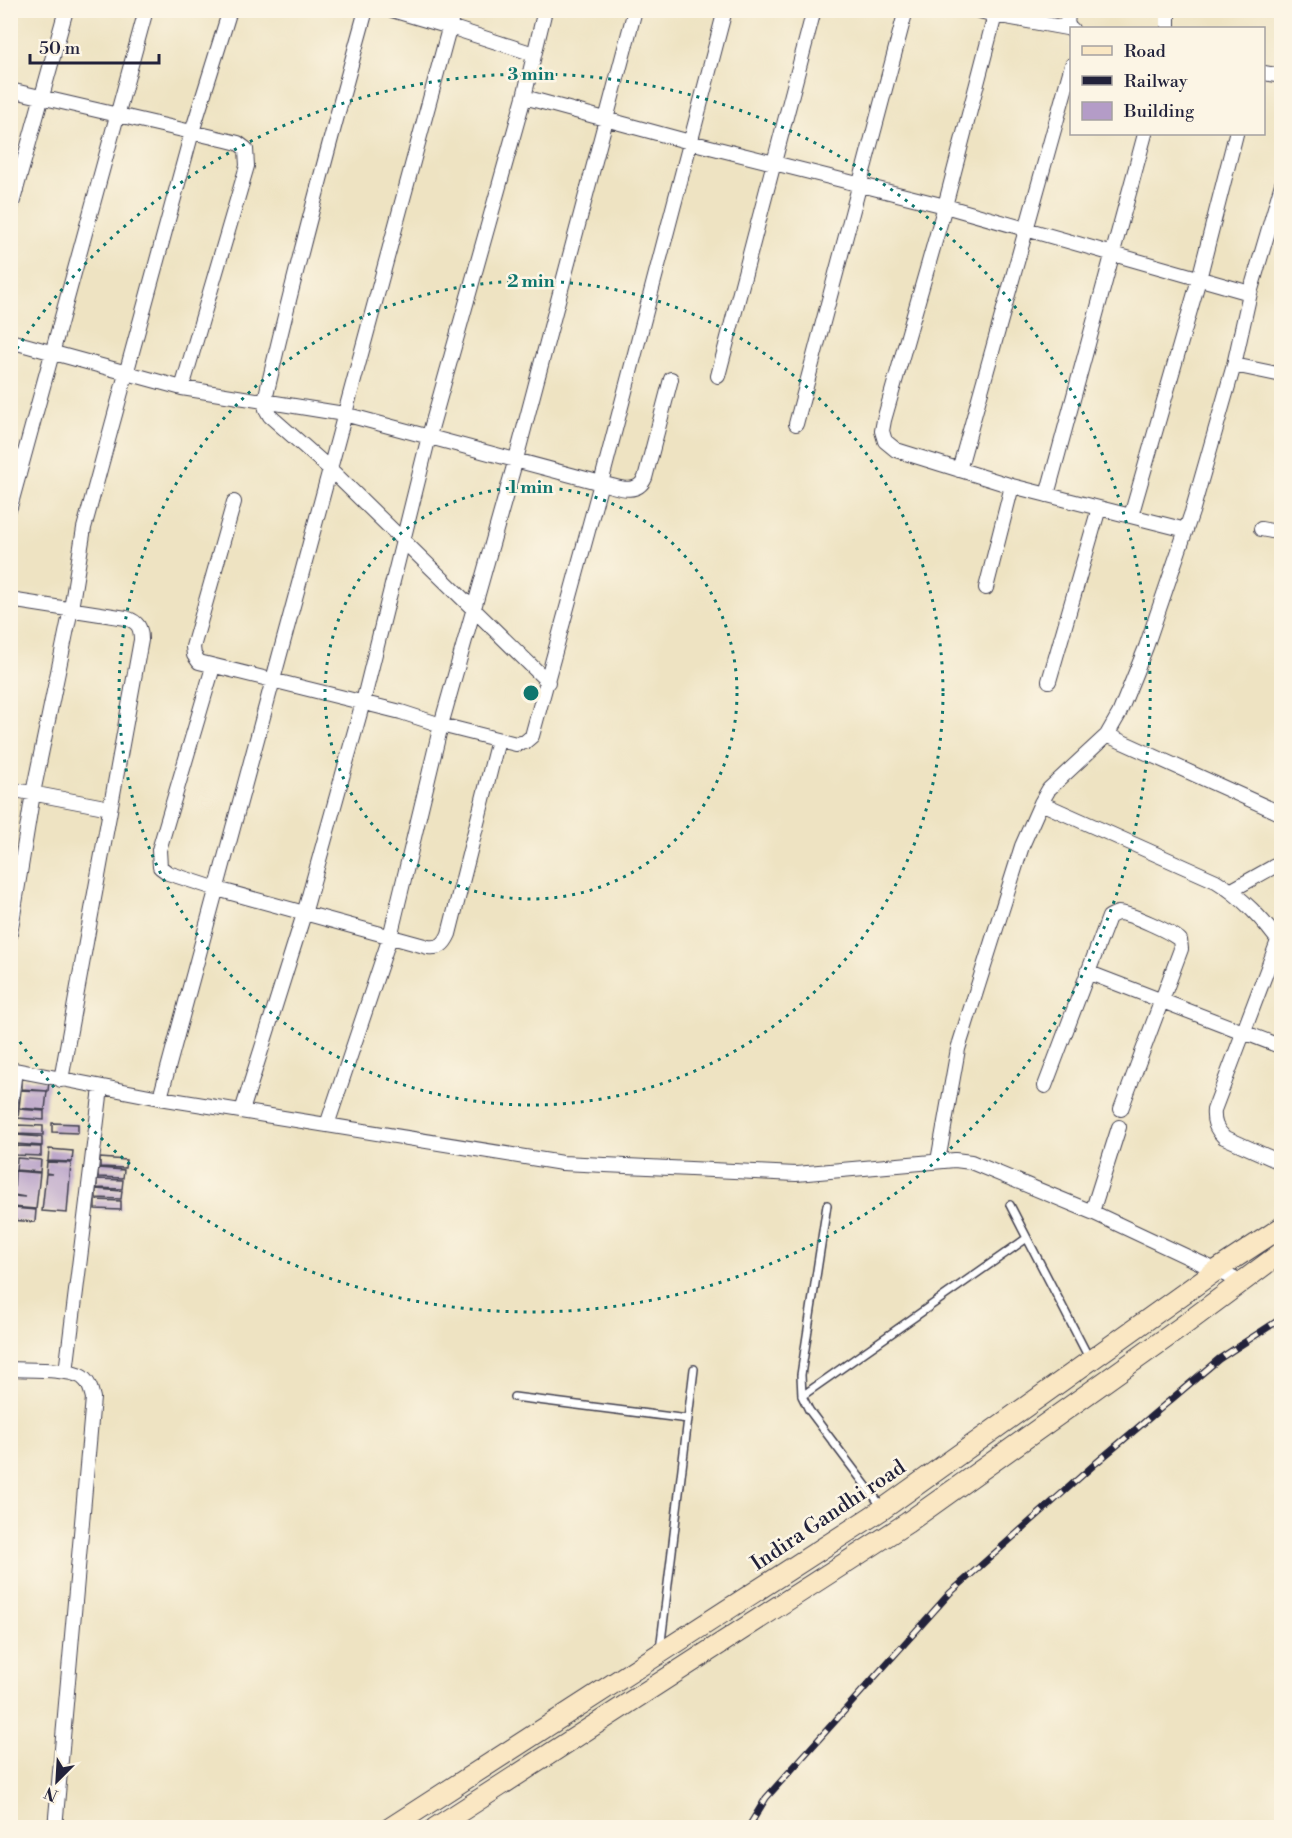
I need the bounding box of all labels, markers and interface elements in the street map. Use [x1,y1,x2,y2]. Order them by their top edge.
scale bar [30,27,159,65]
legend [1070,27,1265,135]
text: 50 m [39,37,81,60]
text: Road [1124,40,1167,63]
text: 3 min [508,63,554,86]
text: Railway [1124,70,1188,93]
text: Building [1123,100,1195,123]
text: 2 min [507,270,555,293]
text: 1 min [509,476,553,499]
centre of rings [521,683,541,703]
street label: Indira Gandhi road [746,1454,911,1577]
north arrow [27,1751,87,1811]
text: N [41,1782,61,1805]

